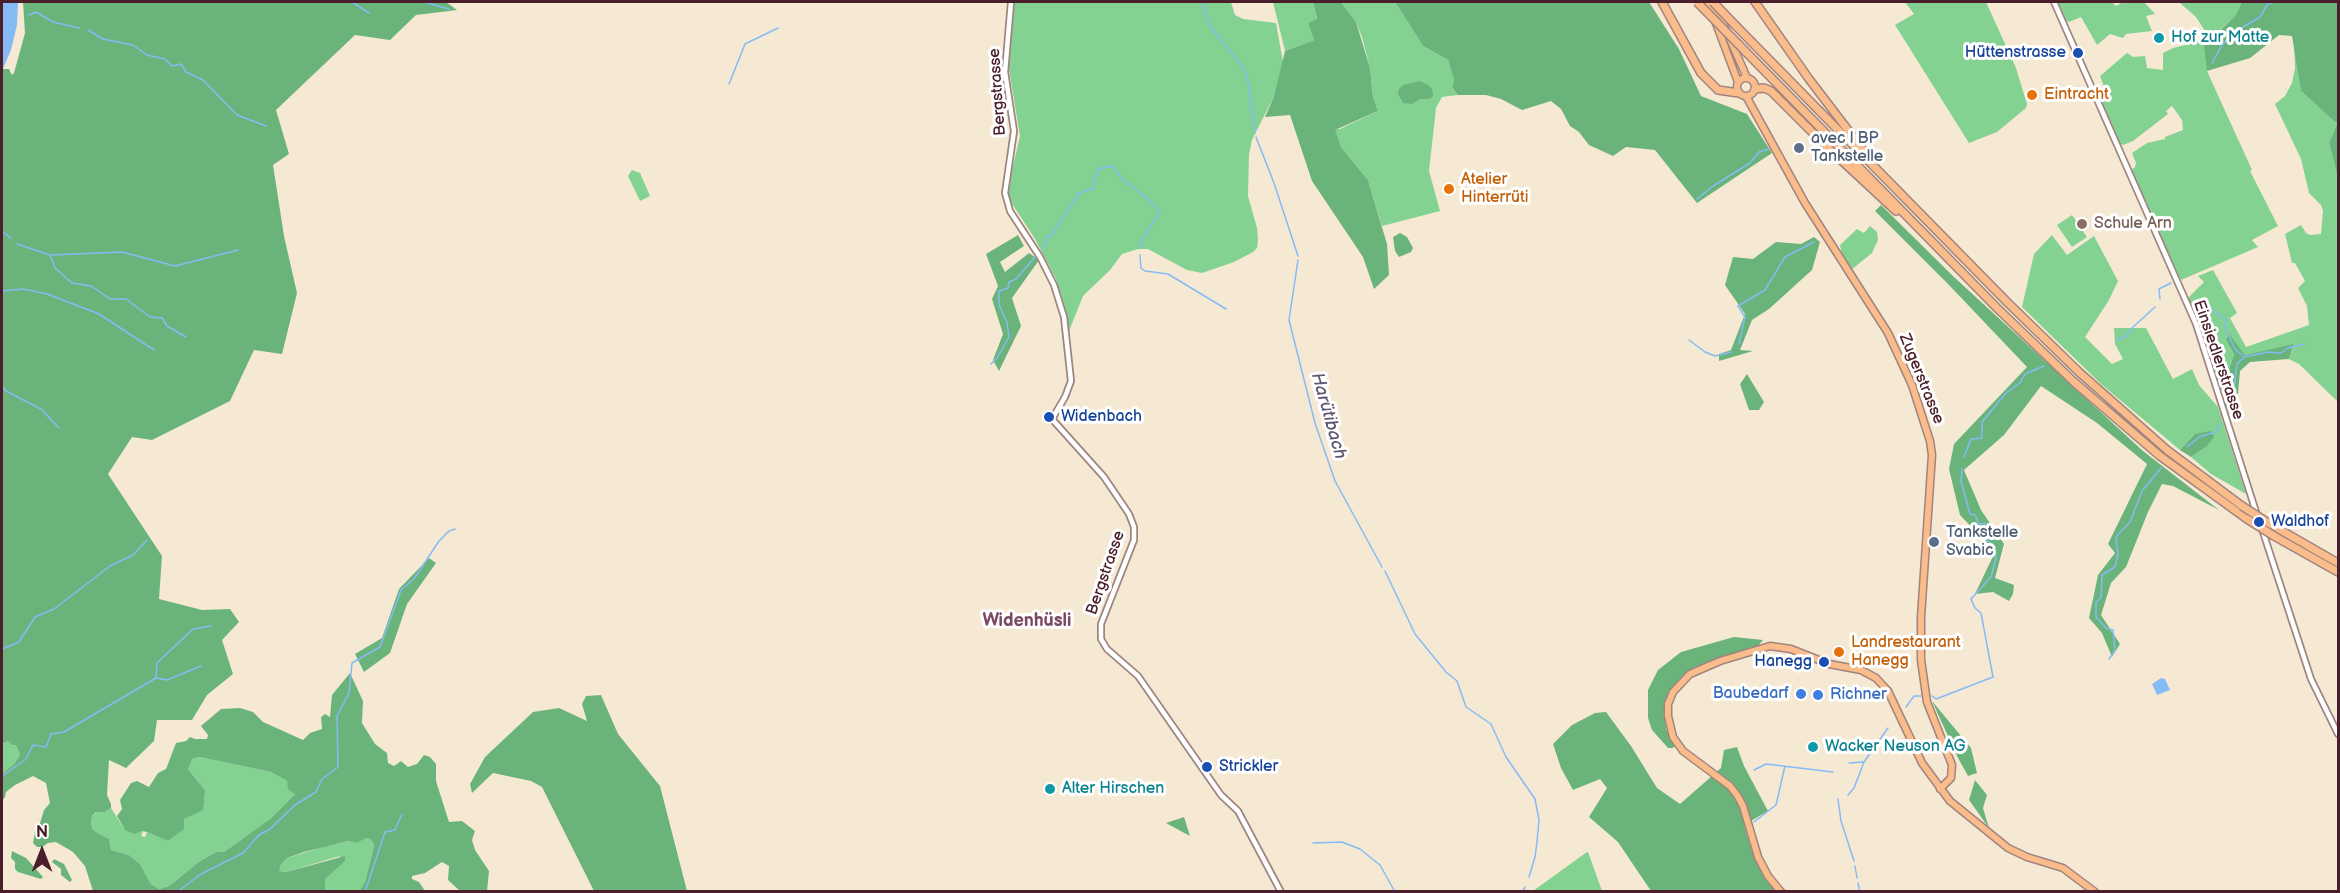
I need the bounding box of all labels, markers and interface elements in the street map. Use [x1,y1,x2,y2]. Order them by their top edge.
place label: Hof zur Matte [2171,28,2269,48]
marker: Hof zur Matte [2152,31,2166,45]
place label: Hüttenstrasse [1965,43,2066,63]
marker: Hüttenstrasse [2071,46,2085,60]
street label: Bergstrasse [985,48,1011,136]
place label: Eintracht [2044,85,2109,105]
marker: Eintracht [2025,88,2039,102]
place label: avec | BP Tankstelle [1811,129,1883,167]
marker: avec | BP Tankstelle [1792,141,1806,155]
place label: Atelier Hinterrüti [1461,170,1529,208]
marker: Atelier Hinterrüti [1442,182,1456,196]
place label: Schule Arn [2094,214,2172,234]
marker: Schule Arn [2075,217,2089,231]
street label: Einsiedlerstrasse [2189,298,2247,422]
street label: Zugerstrasse [1894,331,1948,427]
water label: Harütibach [1305,370,1351,462]
place label: Widenbach [1061,407,1142,427]
marker: Widenbach [1042,410,1056,424]
place label: Waldhof [2271,512,2329,532]
marker: Waldhof [2252,515,2266,529]
place label: Tankstelle Svabic [1946,523,2018,561]
street label: Bergstrasse [1083,528,1129,618]
marker: Tankstelle Svabic [1927,535,1941,549]
district label: Widenhüsli [983,610,1071,632]
place label: Landrestaurant Hanegg [1851,633,1961,671]
marker: Landrestaurant Hanegg [1832,645,1846,659]
place label: Hanegg [1754,652,1812,672]
marker: Hanegg [1817,655,1831,669]
place label: Baubedarf [1713,684,1789,704]
place label: Richner [1830,685,1887,705]
marker: Baubedarf [1794,687,1808,701]
marker: Richner [1811,688,1825,702]
place label: Wacker Neuson AG [1825,737,1966,757]
marker: Wacker Neuson AG [1806,740,1820,754]
place label: Strickler [1219,757,1278,777]
marker: Strickler [1200,760,1214,774]
place label: Alter Hirschen [1062,779,1164,799]
marker: Alter Hirschen [1043,782,1057,796]
north arrow [12,821,72,881]
text: N [36,823,48,842]

